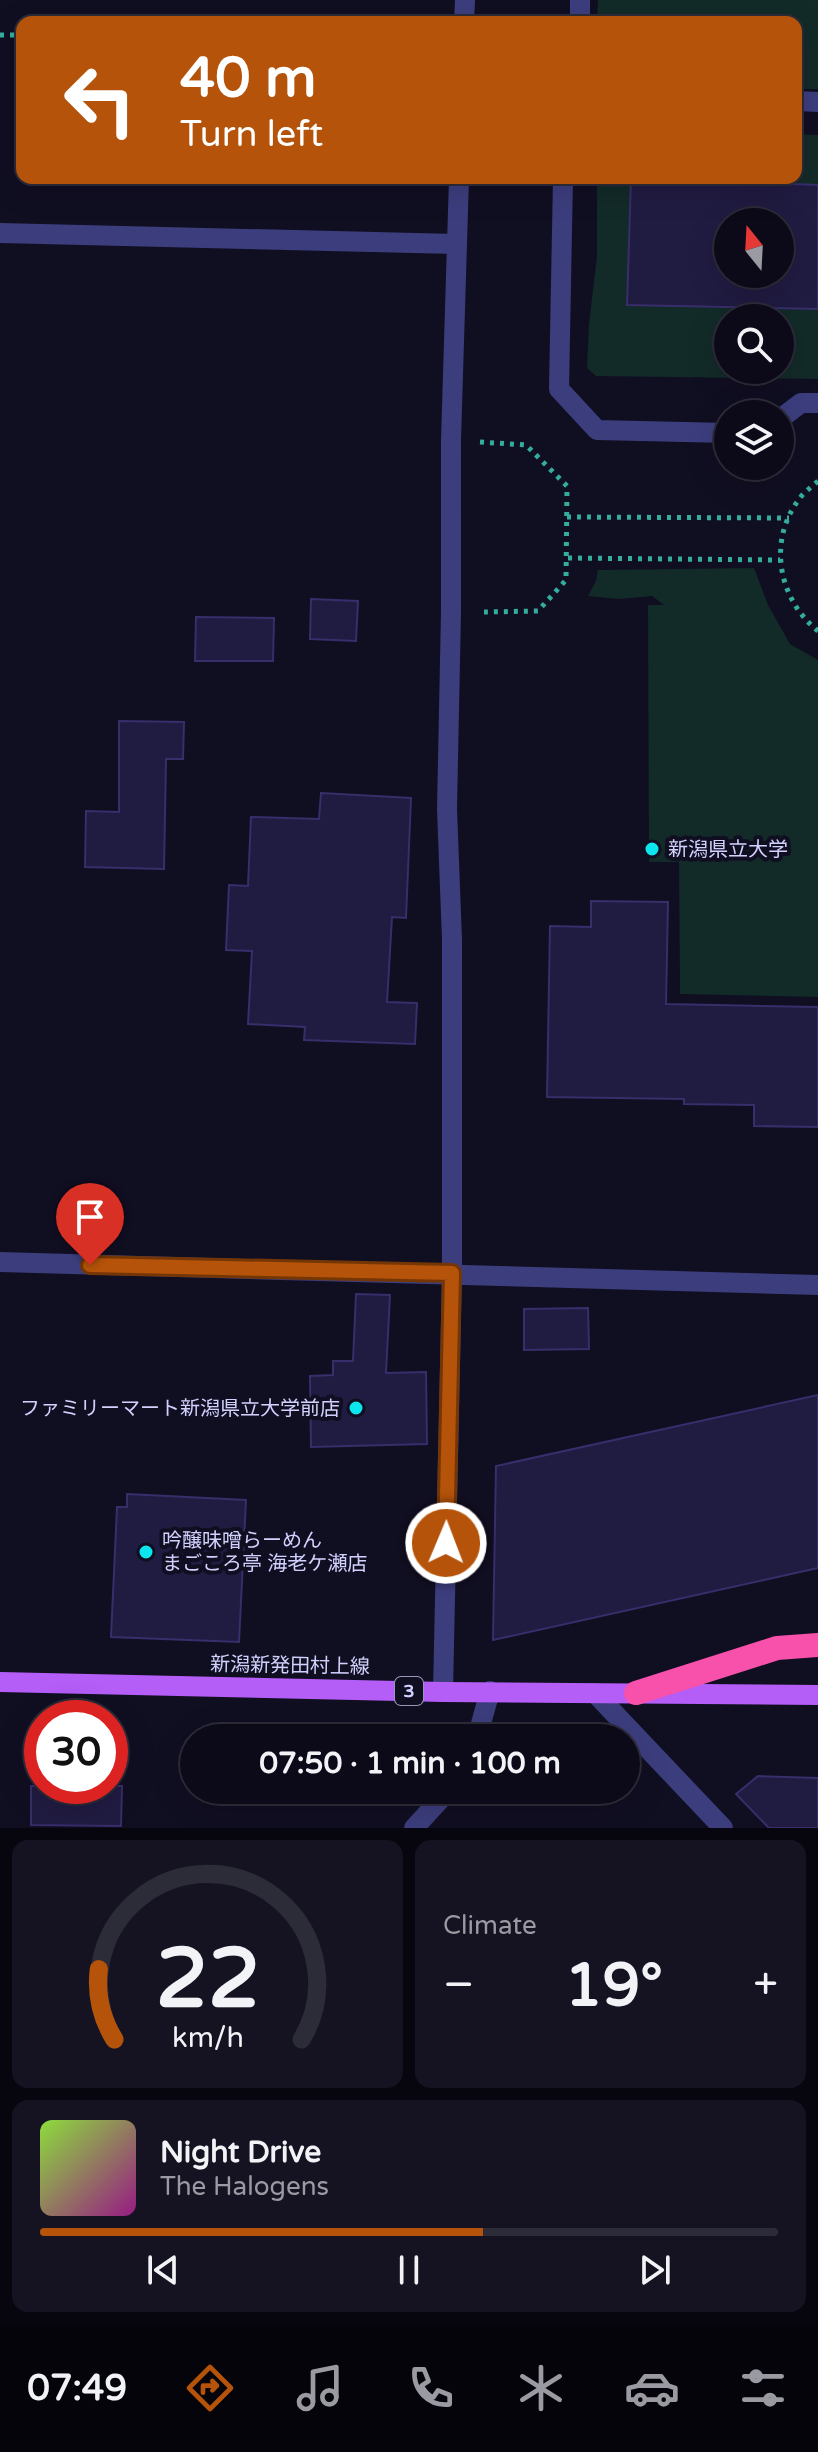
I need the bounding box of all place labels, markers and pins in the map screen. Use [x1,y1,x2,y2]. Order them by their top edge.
place label: 新潟県立大学 [668,838,788,862]
marker: 新潟県立大学 [643,840,661,858]
pin [56,1183,124,1265]
place label: ファミリーマート新潟県立大学前店 [20,1397,340,1421]
marker: ファミリーマート新潟県立大学前店 [347,1399,365,1417]
place label: 吟醸味噌らーめん まごころ亭 海老ケ瀬店 [162,1529,367,1576]
marker: 吟醸味噌らーめん まごころ亭 海老ケ瀬店 [137,1543,155,1561]

